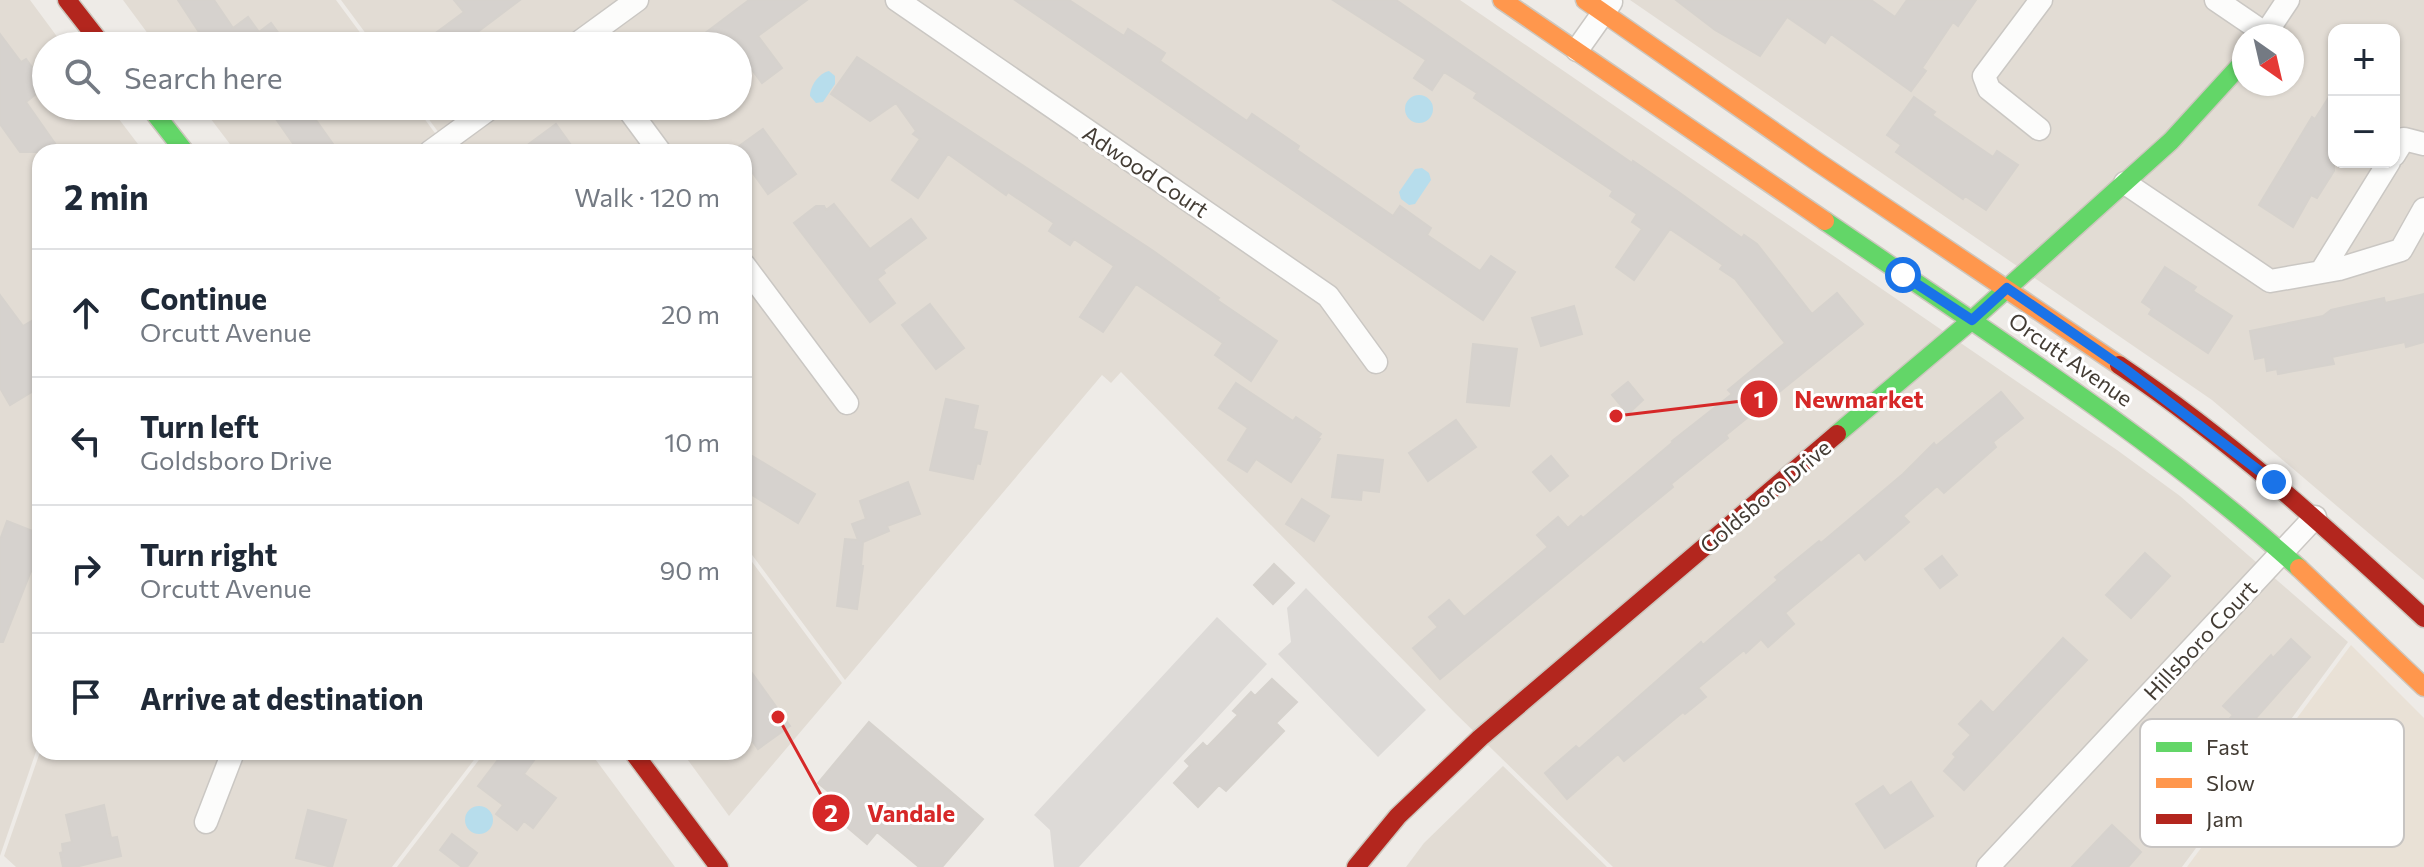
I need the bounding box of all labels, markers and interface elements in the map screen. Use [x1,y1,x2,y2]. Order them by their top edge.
north arrow [2232,24,2304,96]
map controls [2328,24,2400,168]
button: + [2328,24,2400,96]
search box [32,32,752,120]
icon: search [60,54,104,98]
text: Search here [124,58,283,95]
button: − [2328,96,2400,168]
street label: Adwood Court [1078,119,1214,223]
text: 2 min [64,175,149,217]
text: Walk · 120 m [574,181,720,212]
route start [1885,257,1921,293]
text: Continue [140,279,267,316]
icon: ahead [64,291,108,335]
text: 20 m [661,298,720,329]
street label: Orcutt Avenue [2004,306,2138,412]
text: Orcutt Avenue [140,316,312,347]
callout: Newmarket [1739,375,1940,423]
text: 1 [1754,384,1764,413]
text: Newmarket [1794,384,1924,413]
text: Turn left [140,407,259,444]
icon: left [64,419,108,463]
text: 10 m [664,426,720,457]
street label: Goldsboro Drive [1694,433,1836,559]
text: Goldsboro Drive [140,444,332,475]
route end [2256,464,2292,500]
text: Turn right [140,535,277,572]
icon: right [64,547,108,591]
text: 90 m [660,554,720,585]
text: Orcutt Avenue [140,572,312,603]
street label: Hillsboro Court [2138,575,2262,705]
icon: arrive [64,675,108,719]
text: Arrive at destination [140,679,424,716]
legend [2140,719,2404,847]
text: Fast [2206,733,2249,760]
text: Slow [2206,769,2255,796]
callout: Vandale [811,789,971,837]
text: 2 [824,798,838,827]
text: Vandale [867,798,955,827]
text: Jam [2206,805,2243,832]

